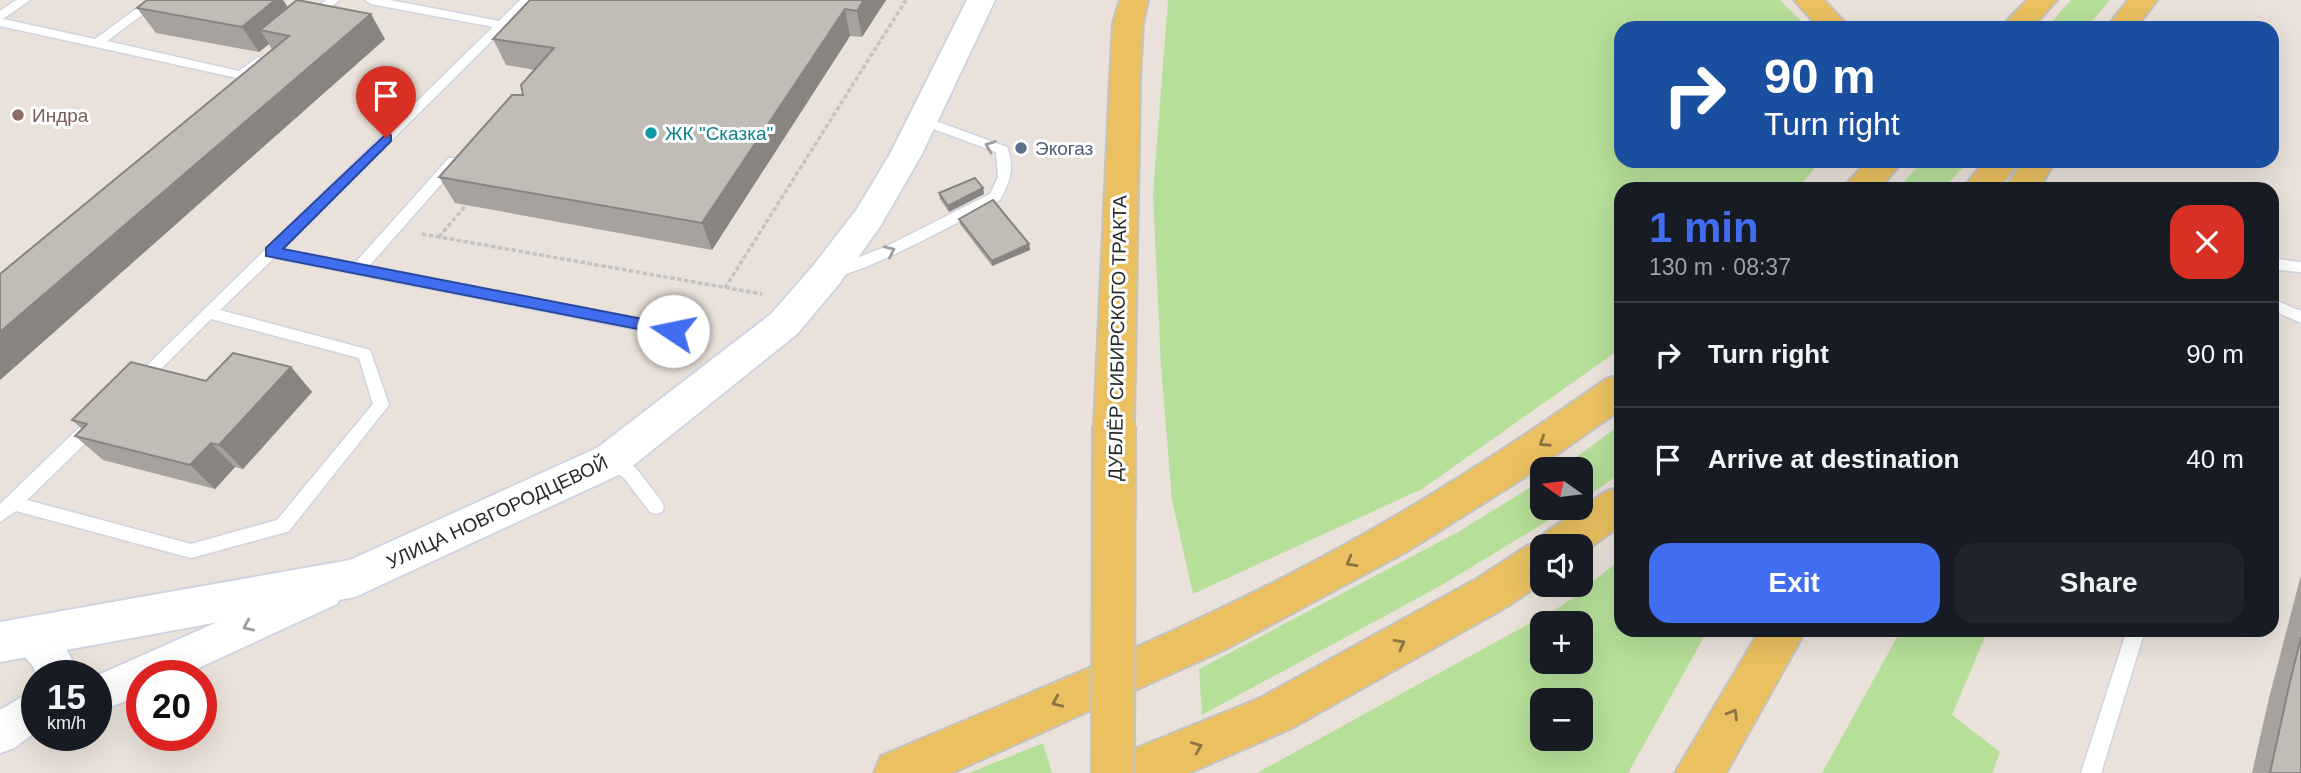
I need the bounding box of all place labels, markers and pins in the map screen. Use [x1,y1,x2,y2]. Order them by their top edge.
pin [356,66,416,138]
place label: Индра [32,105,89,126]
marker: Индра [10,107,26,123]
place label: ЖК "Сказка" [665,123,773,144]
marker: ЖК "Сказка" [643,125,659,141]
place label: Экогаз [1035,138,1093,159]
marker: Экогаз [1013,140,1029,156]

